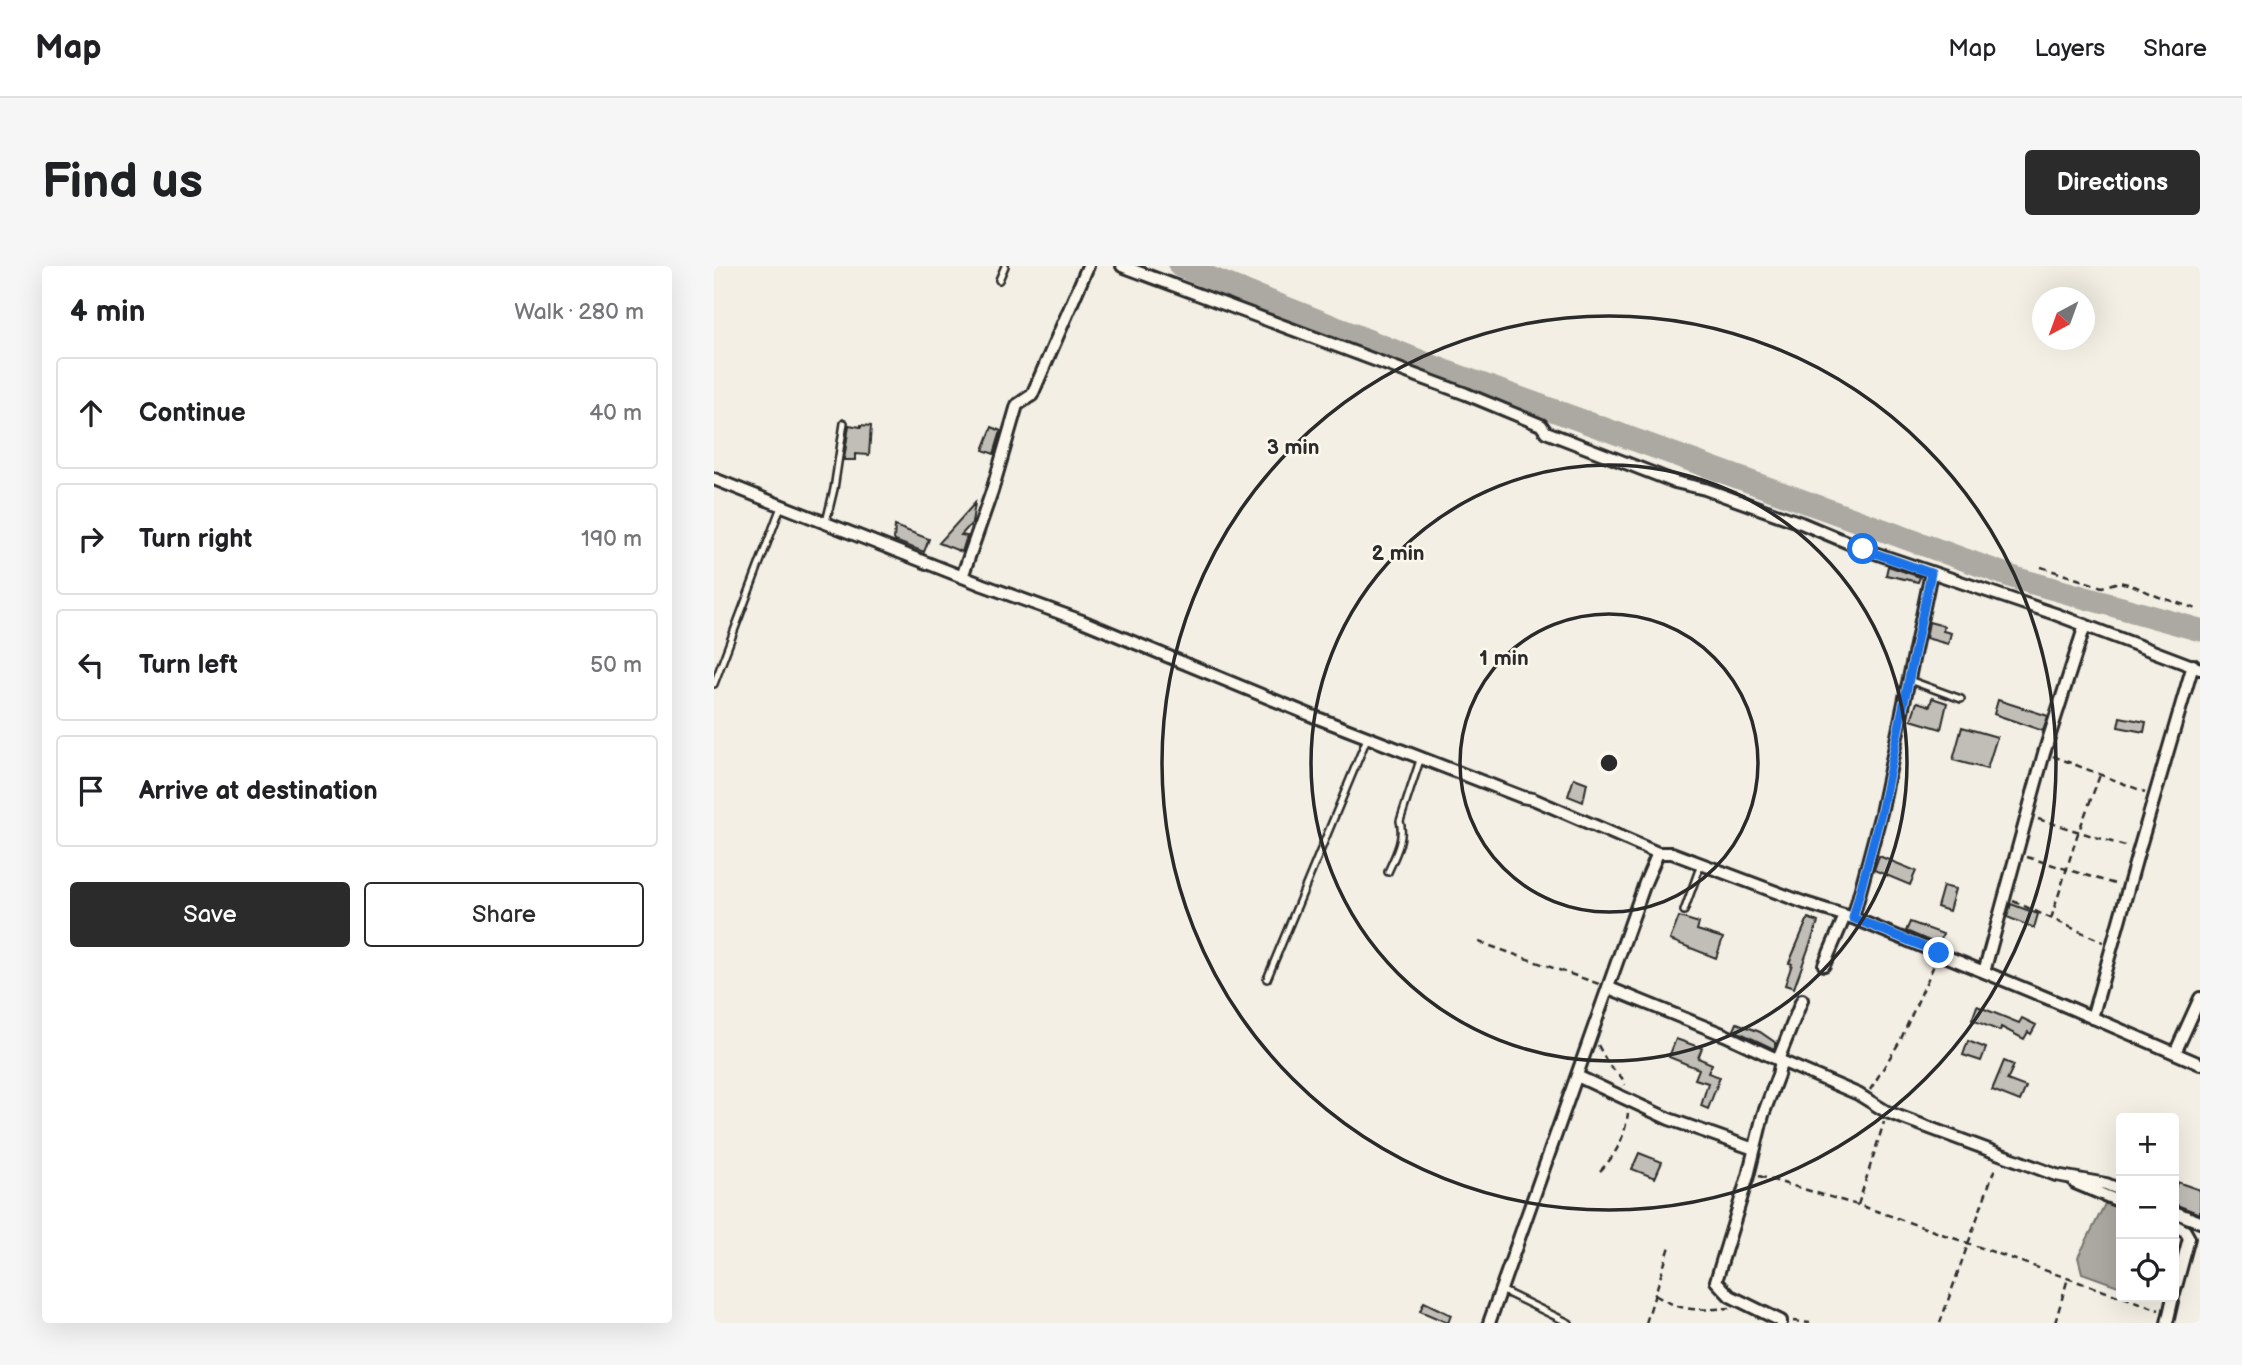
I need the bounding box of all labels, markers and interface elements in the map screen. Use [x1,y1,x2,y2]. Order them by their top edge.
text: Map [35,28,101,68]
text: Map [1948,34,1996,63]
text: Layers [2034,34,2105,63]
text: Share [2143,34,2207,63]
button: Directions [2025,150,2200,215]
text: Find us [42,153,203,212]
north arrow [2032,287,2095,350]
text: 4 min [70,294,145,330]
text: Walk · 280 m [514,298,644,326]
icon: ahead [72,394,110,432]
text: Continue [139,398,246,429]
text: 40 m [589,399,642,427]
text: 3 min [1267,435,1319,460]
icon: right [72,520,110,558]
text: Turn right [139,524,252,555]
text: 190 m [581,525,642,553]
route start [1847,533,1878,564]
text: 2 min [1371,541,1425,566]
icon: left [72,646,110,684]
text: 1 min [1479,646,1529,671]
text: Turn left [139,650,238,681]
text: 50 m [590,651,642,679]
centre of rings [1597,751,1621,775]
icon: arrive [72,772,110,810]
text: Arrive at destination [139,776,378,807]
button: Save [70,882,350,947]
button: Share [364,882,644,947]
route end [1923,937,1954,968]
map controls [2116,1113,2179,1302]
button: + [2116,1113,2179,1176]
button: − [2116,1176,2179,1239]
button: locate [2116,1239,2179,1302]

